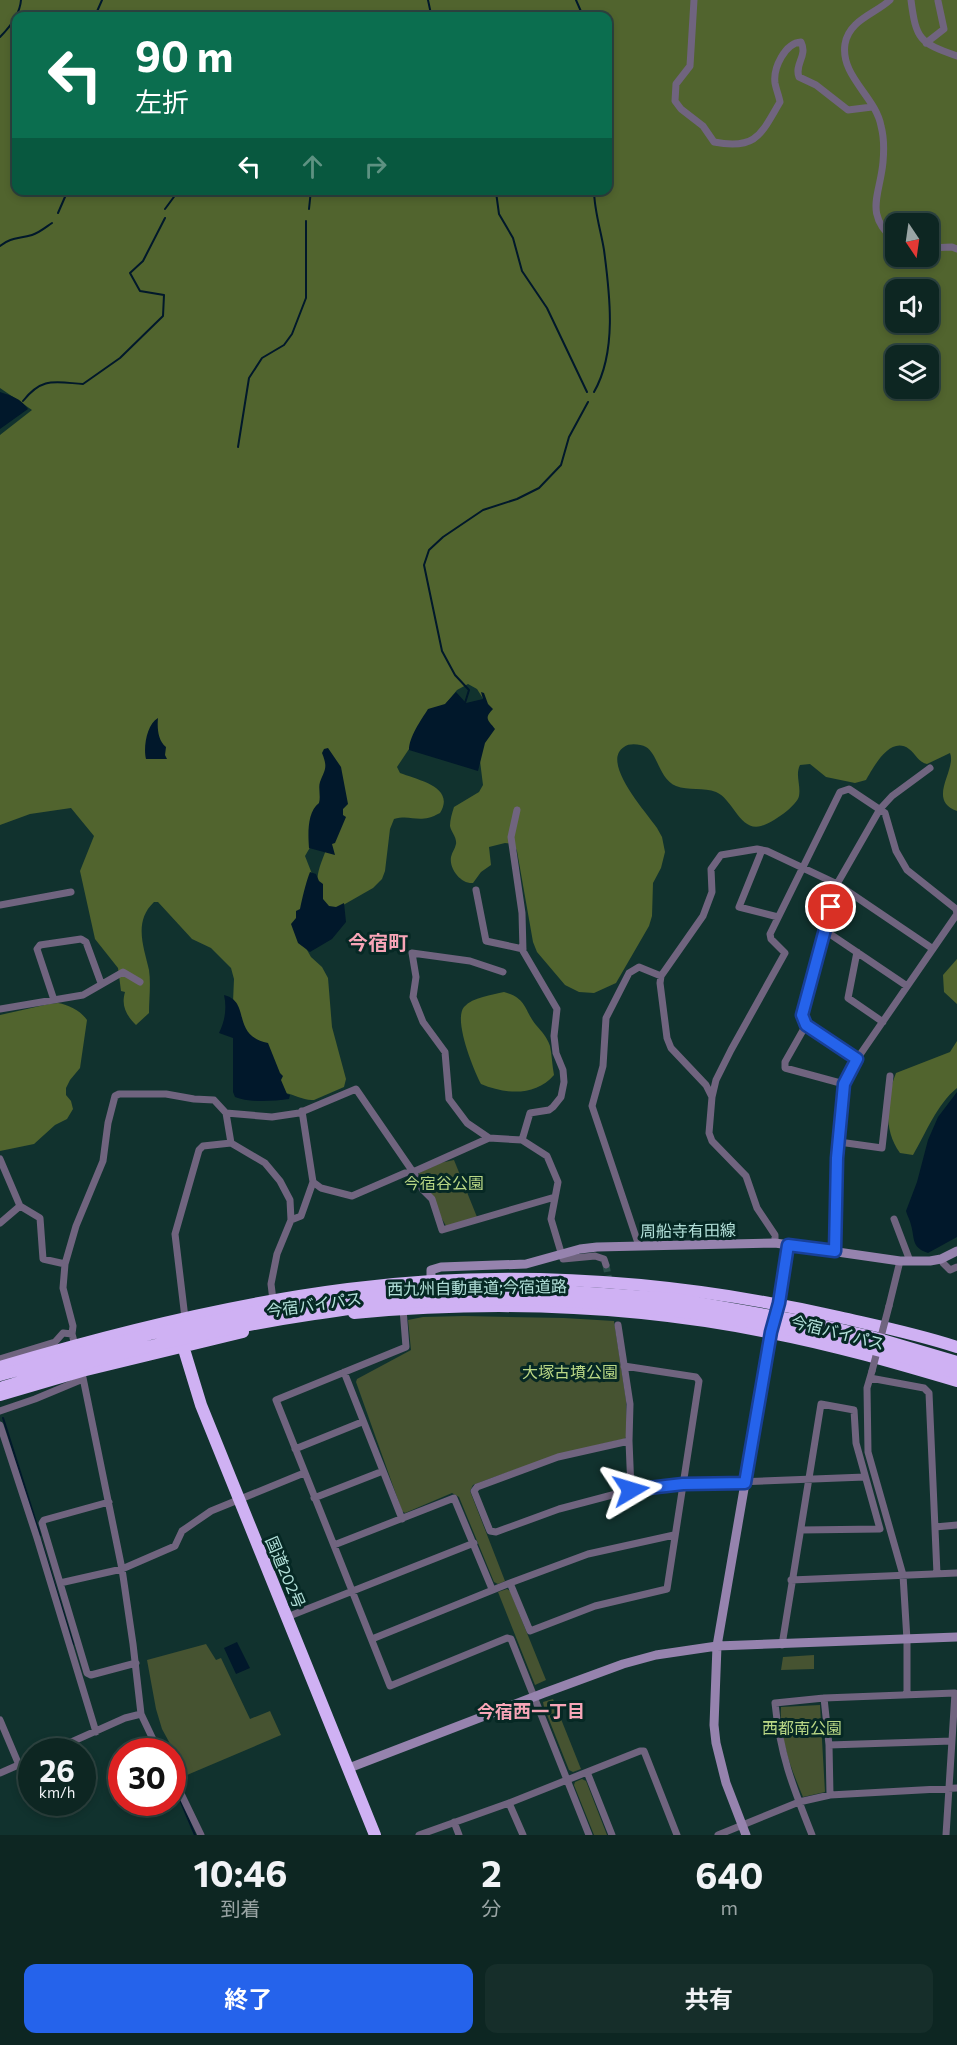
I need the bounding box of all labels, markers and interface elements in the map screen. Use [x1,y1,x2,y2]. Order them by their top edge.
text: 90 m [135,29,234,81]
icon: left [36,36,114,114]
text: 左折 [135,85,189,118]
icon: left [233,150,266,183]
icon: ahead [296,150,329,183]
icon: right [359,150,392,183]
north arrow [885,213,939,267]
map controls [885,213,939,399]
button: sound [885,279,939,333]
button: layers [885,345,939,399]
pin [805,881,856,932]
icon: arrive [814,890,847,923]
district label: 今宿町 [348,930,408,954]
park label: 今宿谷公園 [404,1173,484,1192]
street label: 周船寺有田線 [640,1220,736,1240]
street label: 西九州自動車道;今宿道路 [387,1276,567,1298]
street label: 今宿バイパス [265,1288,363,1320]
street label: 今宿バイパス [789,1311,887,1353]
park label: 大塚古墳公園 [522,1362,618,1381]
position arrow [599,1458,663,1522]
street label: 国道202号 [262,1533,310,1611]
district label: 今宿西一丁目 [477,1700,585,1722]
park label: 西都南公園 [762,1718,842,1737]
speed limit sign: 30 [108,1738,186,1816]
text: 26 [39,1751,75,1788]
text: km/h [39,1783,75,1801]
text: 10:46 [194,1850,288,1894]
text: 2 [481,1850,502,1894]
text: 640 [695,1852,763,1896]
text: m [721,1895,738,1919]
text: 到着 [221,1896,261,1920]
text: 分 [481,1896,501,1920]
button: 終了 [24,1964,473,2033]
button: 共有 [485,1964,933,2033]

